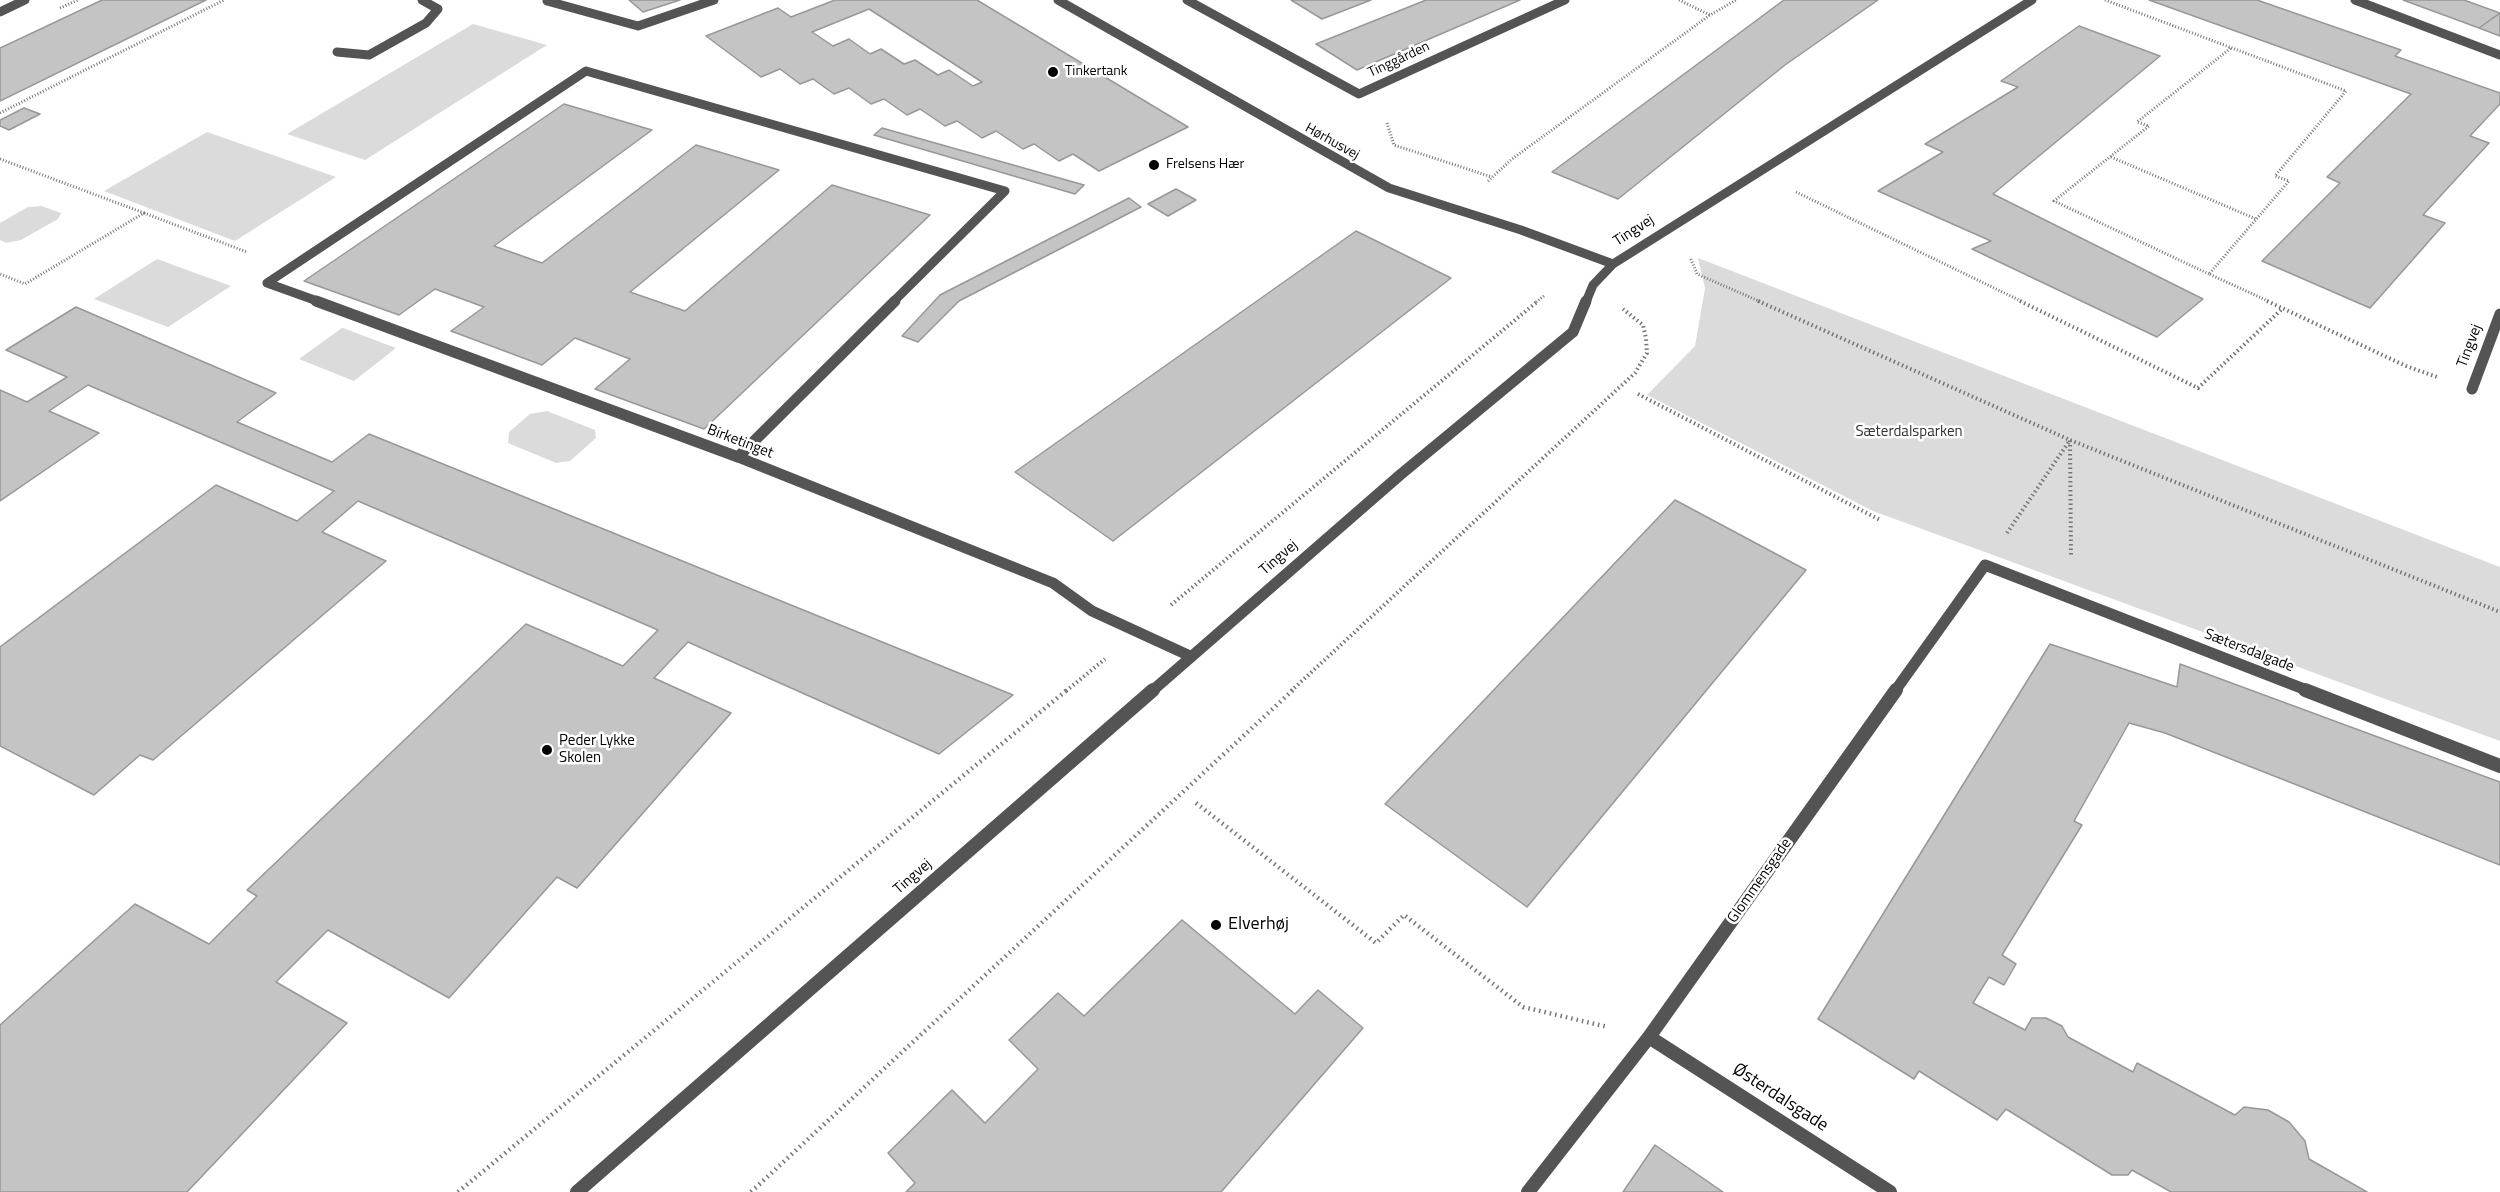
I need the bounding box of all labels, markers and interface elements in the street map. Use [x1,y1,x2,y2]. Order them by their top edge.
street label: Tinggården [1366,38,1432,82]
place label: Tinkertank [1065,64,1128,80]
marker: Tinkertank [1046,65,1060,79]
street label: Hørhusvej [1302,120,1362,164]
place label: Frelsens Hær [1166,157,1244,173]
marker: Frelsens Hær [1147,158,1161,172]
street label: Tingvej [1610,211,1658,251]
street label: Tingvej [2454,322,2486,370]
street label: Birketinget [704,421,776,463]
park label: Sæterdalsparken [1855,423,1963,441]
street label: Tingvej [1256,536,1302,580]
street label: Sætersdalgade [2202,626,2296,676]
place label: Peder Lykke Skolen [559,732,635,767]
marker: Peder Lykke Skolen [540,743,554,757]
street label: Glommensgade [1724,835,1796,927]
street label: Tingvej [890,855,936,899]
place label: Elverhøj [1228,914,1289,936]
marker: Elverhøj [1209,918,1223,932]
street label: Østerdalsgade [1728,1059,1832,1137]

